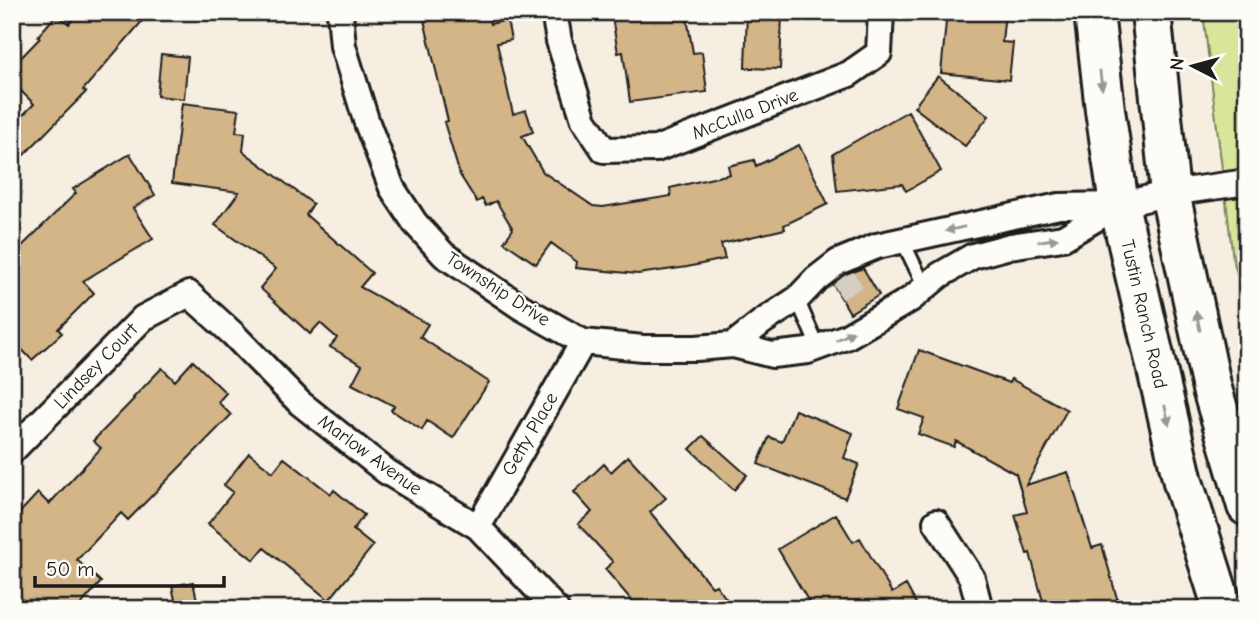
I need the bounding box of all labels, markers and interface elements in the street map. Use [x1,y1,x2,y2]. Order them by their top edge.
north arrow [1158,32,1228,102]
text: N [1166,57,1189,72]
one-way arrow [1095,69,1106,91]
street label: McCulla Drive [689,84,801,144]
one-way arrow [944,224,966,235]
one-way arrow [1037,234,1059,245]
street label: Tustin Ranch Road [1116,237,1172,391]
street label: Township Drive [442,247,554,331]
one-way arrow [1193,310,1204,332]
street label: Lindsey Court [50,318,143,414]
one-way arrow [835,330,855,341]
street label: Getty Place [497,389,563,479]
one-way arrow [1162,404,1173,426]
street label: Marlow Avenue [314,410,426,500]
scale bar [35,544,224,588]
text: 50 m [46,557,95,581]

